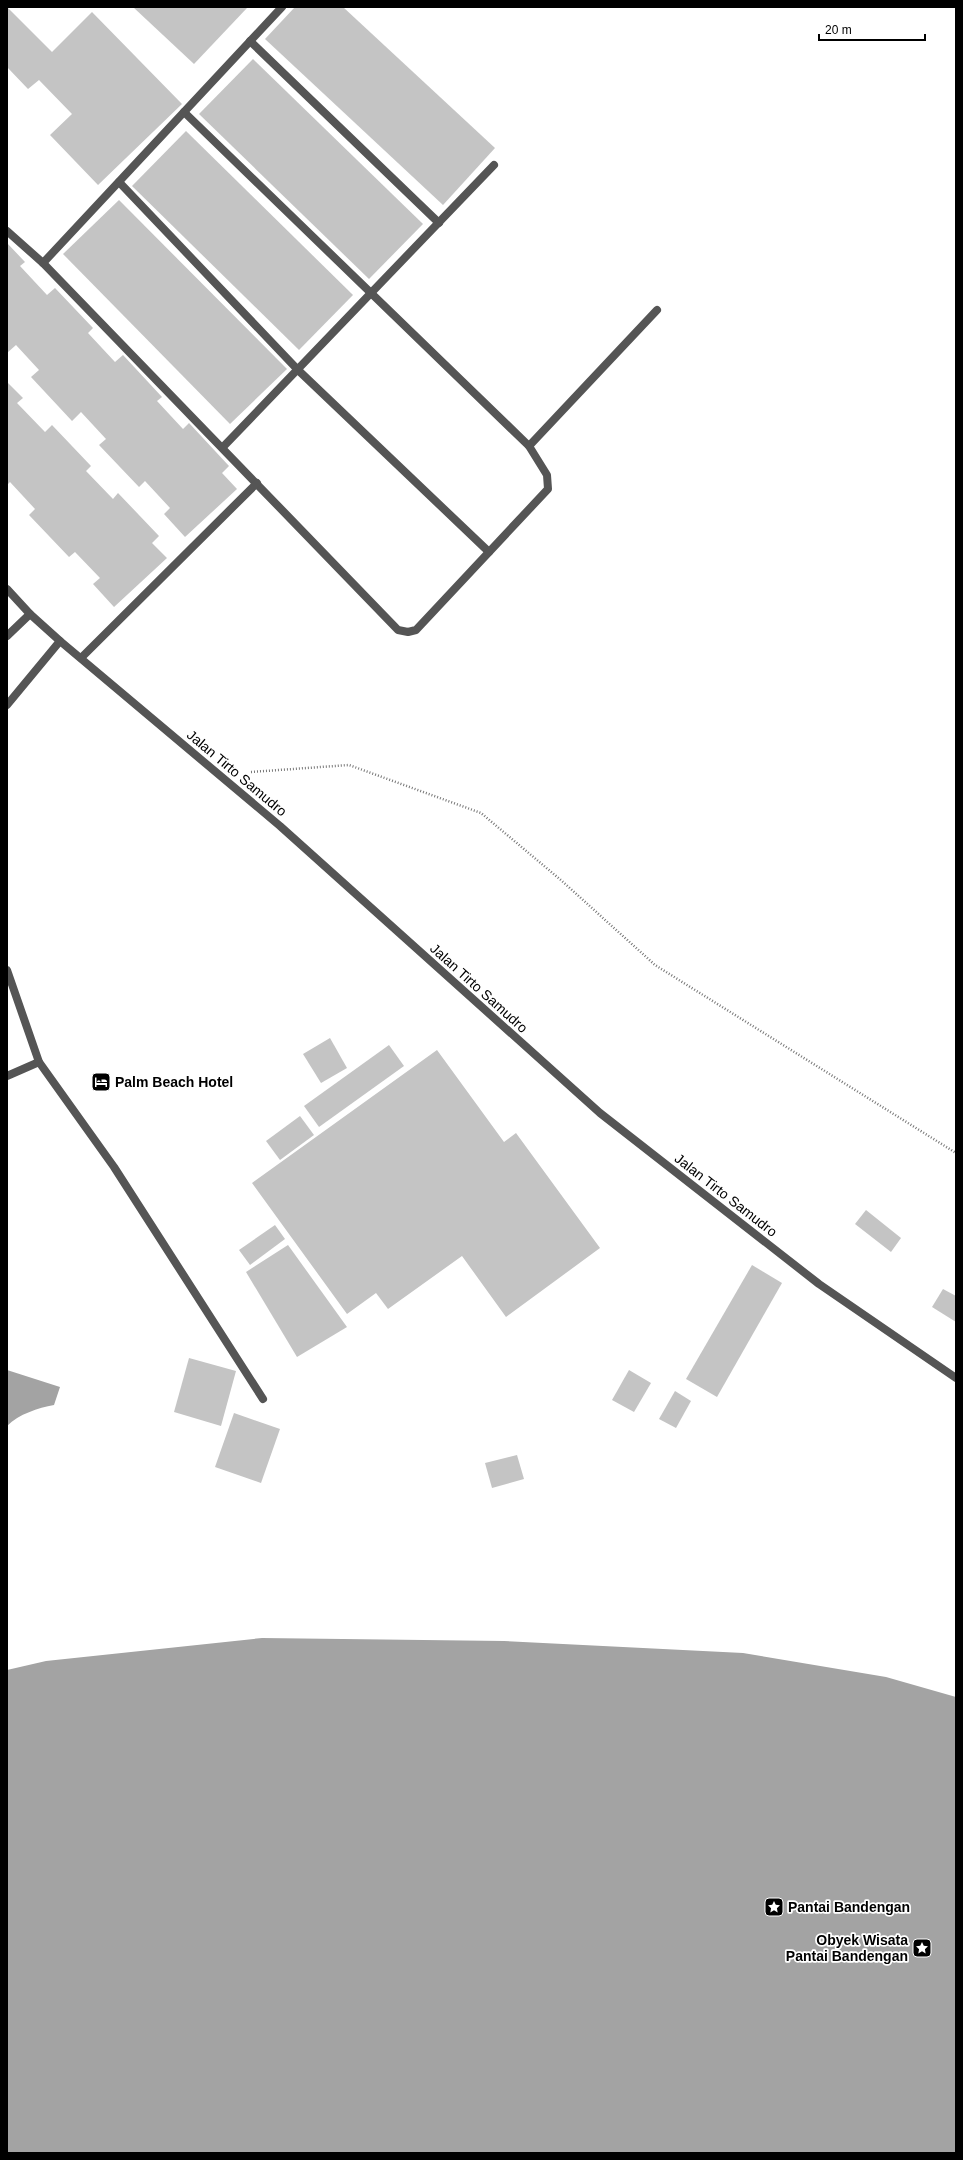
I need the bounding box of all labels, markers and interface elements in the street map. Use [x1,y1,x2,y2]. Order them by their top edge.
scale bar [819,16,925,42]
text: 20 m [825,23,852,37]
street label: Jalan Tirto Samudro [184,727,290,820]
street label: Jalan Tirto Samudro [427,940,531,1036]
hotel icon: Palm Beach Hotel [90,1071,112,1093]
place label: Palm Beach Hotel [115,1074,233,1090]
street label: Jalan Tirto Samudro [672,1150,780,1240]
place icon: Pantai Bandengan [763,1896,785,1918]
place label: Pantai Bandengan [788,1899,910,1915]
place label: Obyek Wisata Pantai Bandengan [786,1932,908,1964]
place icon: Obyek Wisata Pantai Bandengan [911,1937,933,1959]

